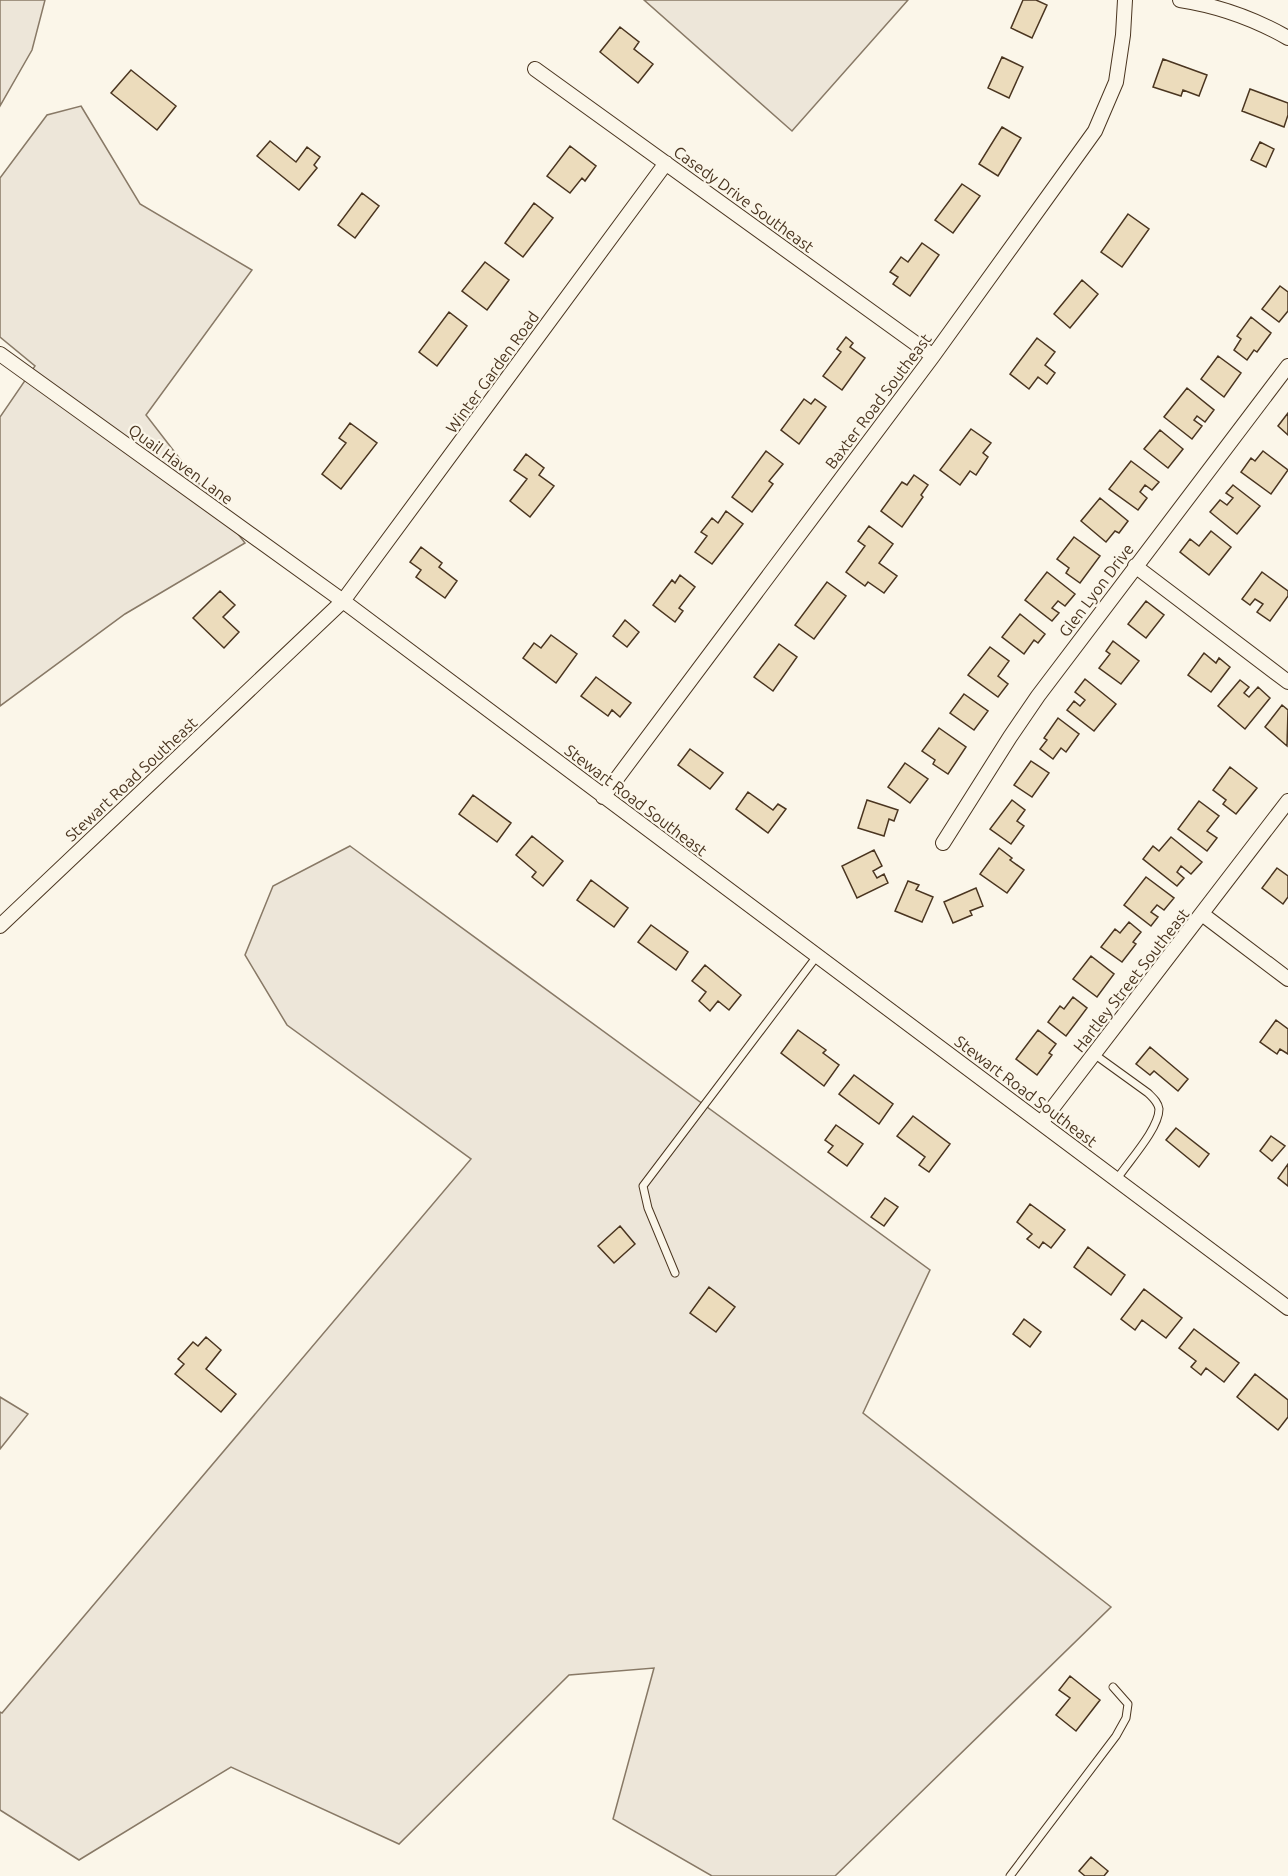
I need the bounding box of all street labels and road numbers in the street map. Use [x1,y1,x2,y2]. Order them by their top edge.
street label: Casedy Drive Southeast [670,142,818,256]
street label: Winter Garden Road [442,308,542,436]
street label: Baxter Road Southeast [821,329,935,472]
street label: Quail Haven Lane [125,420,237,508]
street label: Glen Lyon Drive [1055,540,1137,640]
street label: Stewart Road Southeast [62,713,201,845]
street label: Stewart Road Southeast [561,741,711,860]
street label: Hartley Street Southeast [1069,904,1193,1055]
street label: Stewart Road Southeast [951,1032,1101,1151]

